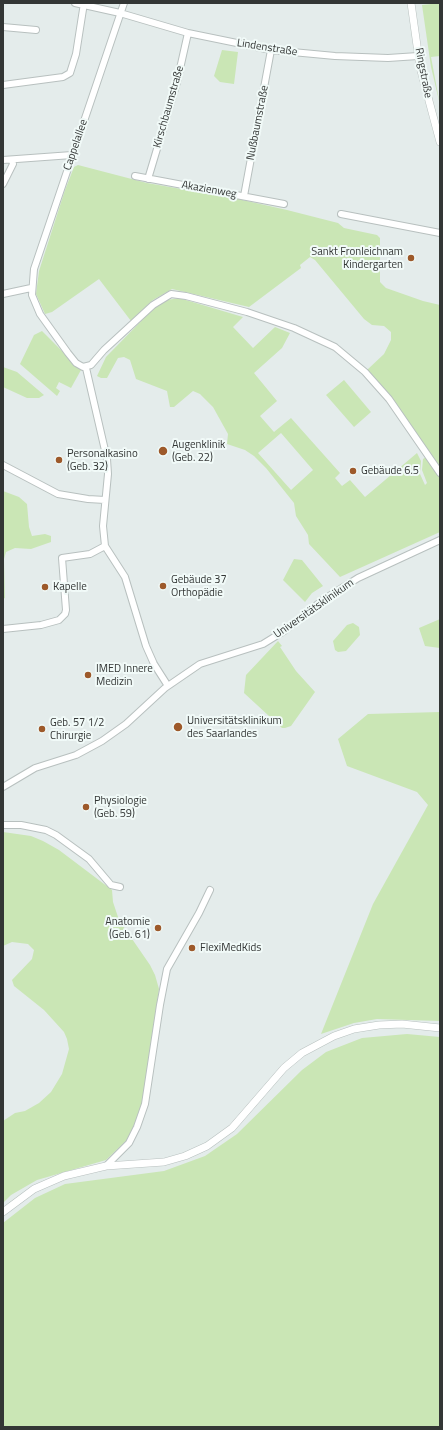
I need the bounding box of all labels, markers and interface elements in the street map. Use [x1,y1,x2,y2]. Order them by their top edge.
street label: Lindenstraße [236,37,298,59]
street label: Ringstraße [412,47,434,99]
street label: Kirschbaumstraße [151,64,187,150]
street label: Nußbaumstraße [244,84,272,162]
street label: Cappelallee [61,118,91,172]
street label: Akazienweg [180,179,238,201]
place label: Sankt Fronleichnam Kindergarten [311,245,403,271]
marker: Sankt Fronleichnam Kindergarten [406,253,416,263]
place label: Augenklinik (Geb. 22) [172,438,225,464]
marker: Augenklinik (Geb. 22) [157,445,169,457]
place label: Personalkasino (Geb. 32) [67,447,138,473]
marker: Personalkasino (Geb. 32) [54,455,64,465]
place label: Gebäude 6.5 [361,464,419,478]
marker: Gebäude 6.5 [348,466,358,476]
place label: Gebäude 37 Orthopädie [171,573,227,599]
street label: Universitätsklinikum [271,576,357,642]
place label: Kapelle [53,580,87,594]
marker: Gebäude 37 Orthopädie [158,581,168,591]
marker: Kapelle [40,582,50,592]
place label: IMED Innere Medizin [96,662,153,688]
marker: IMED Innere Medizin [83,670,93,680]
place label: Universitätsklinikum des Saarlandes [187,714,282,740]
place label: Geb. 57 1/2 Chirurgie [50,716,105,742]
marker: Universitätsklinikum des Saarlandes [172,721,184,733]
marker: Geb. 57 1/2 Chirurgie [37,724,47,734]
place label: Physiologie (Geb. 59) [94,794,147,820]
marker: Physiologie (Geb. 59) [81,802,91,812]
place label: Anatomie (Geb. 61) [105,915,150,941]
marker: Anatomie (Geb. 61) [153,923,163,933]
place label: FlexiMedKids [200,941,261,955]
marker: FlexiMedKids [187,943,197,953]

